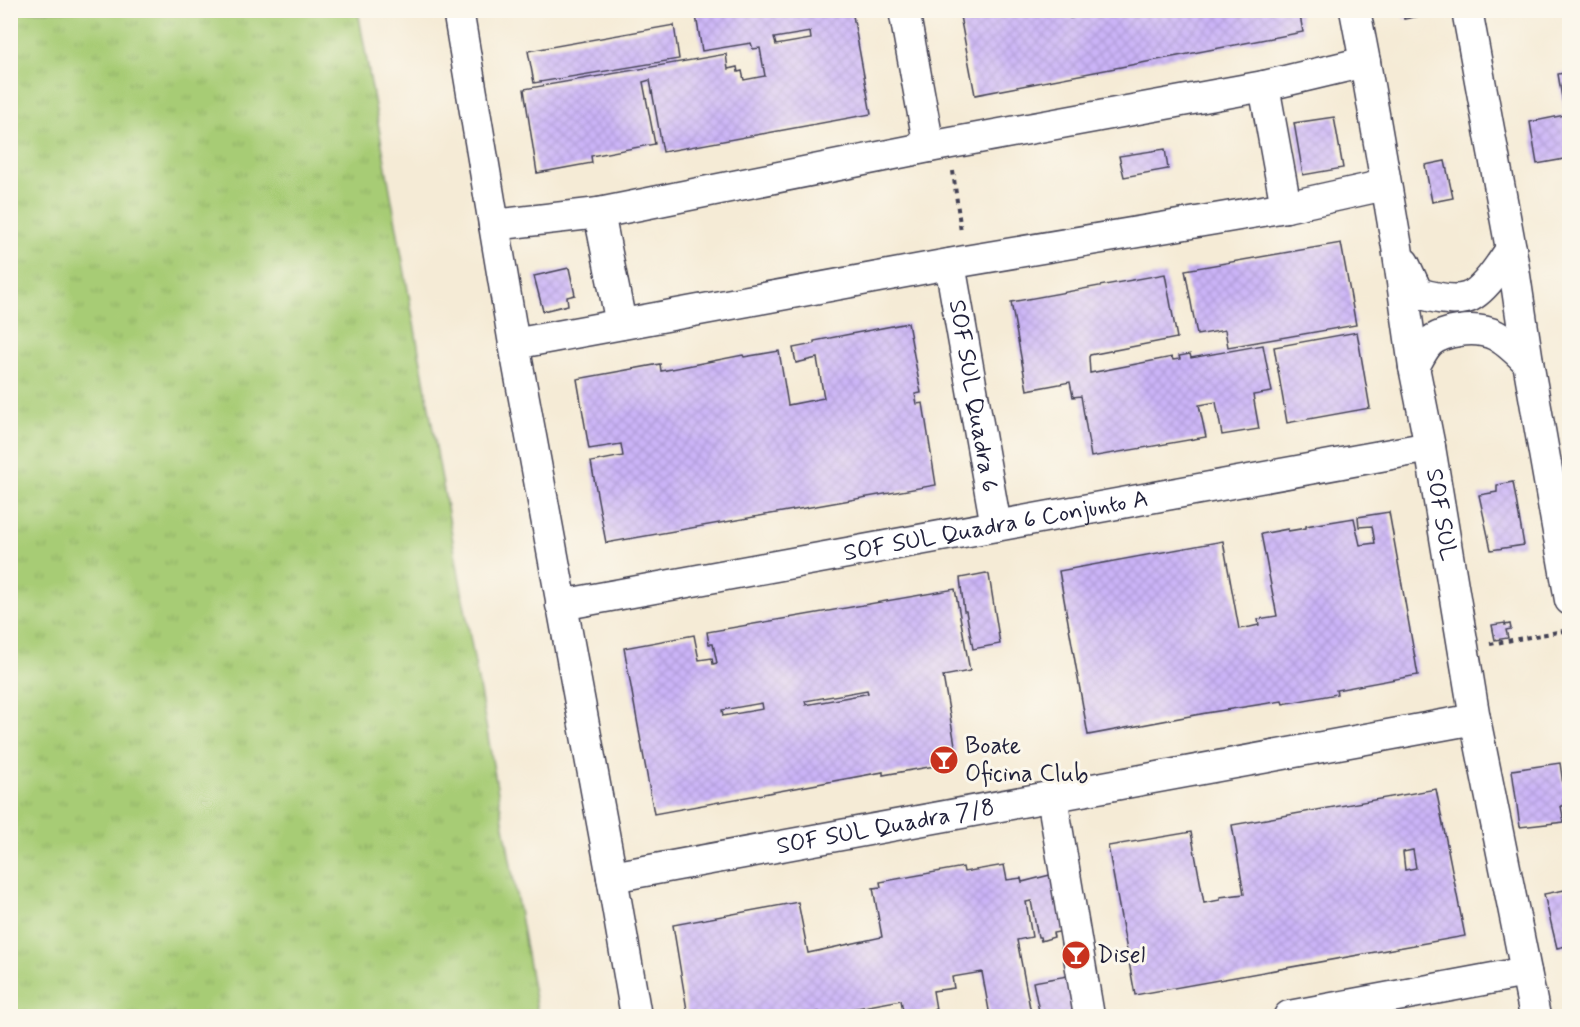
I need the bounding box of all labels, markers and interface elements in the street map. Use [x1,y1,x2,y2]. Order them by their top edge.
street label: SOF SUL Quadra 6 [941,297,1005,495]
street label: SOF SUL [1418,466,1464,563]
street label: SOF SUL Quadra 6 Conjunto A [841,483,1151,569]
place label: Boate Oficina Club [965,731,1088,790]
bar icon: Boate Oficina Club [928,744,960,776]
street label: SOF SUL Quadra 7/8 [774,792,997,862]
bar icon: Disel [1060,939,1092,971]
place label: Disel [1097,940,1145,971]

